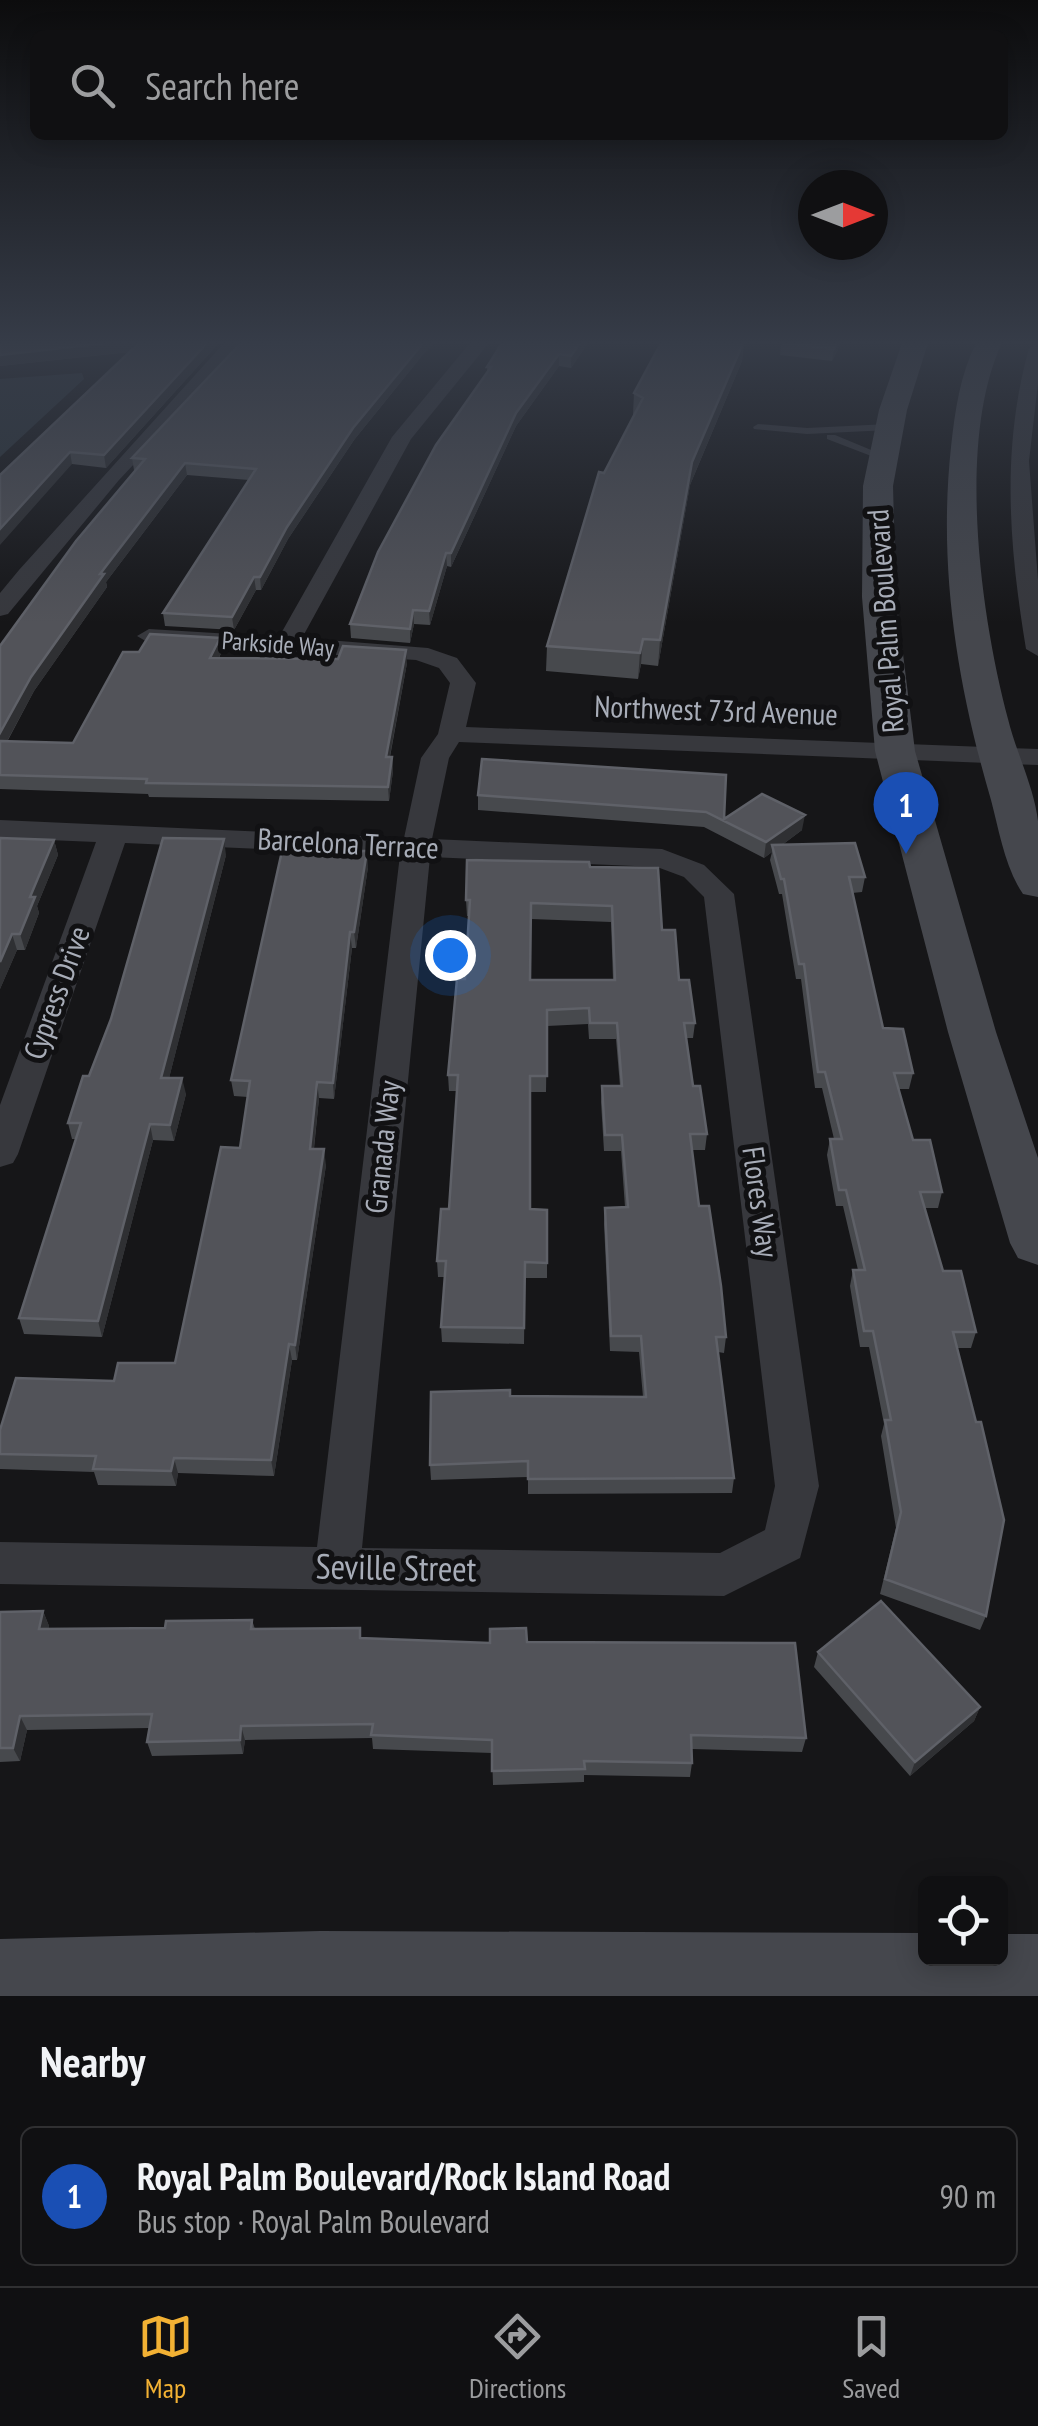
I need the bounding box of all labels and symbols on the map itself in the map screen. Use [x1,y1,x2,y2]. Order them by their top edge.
north arrow [798,170,888,260]
street label: Royal Palm Boulevard [857,508,912,734]
street label: Parkside Way [221,624,336,664]
street label: Northwest 73rd Avenue [594,686,839,733]
pin: 1 [874,772,938,854]
street label: Barcelona Terrace [257,818,440,867]
street label: Cypress Drive [14,921,98,1064]
your location [425,930,476,981]
street label: Granada Way [355,1078,408,1215]
street label: Flores Way [734,1144,789,1260]
street label: Seville Street [315,1543,477,1591]

